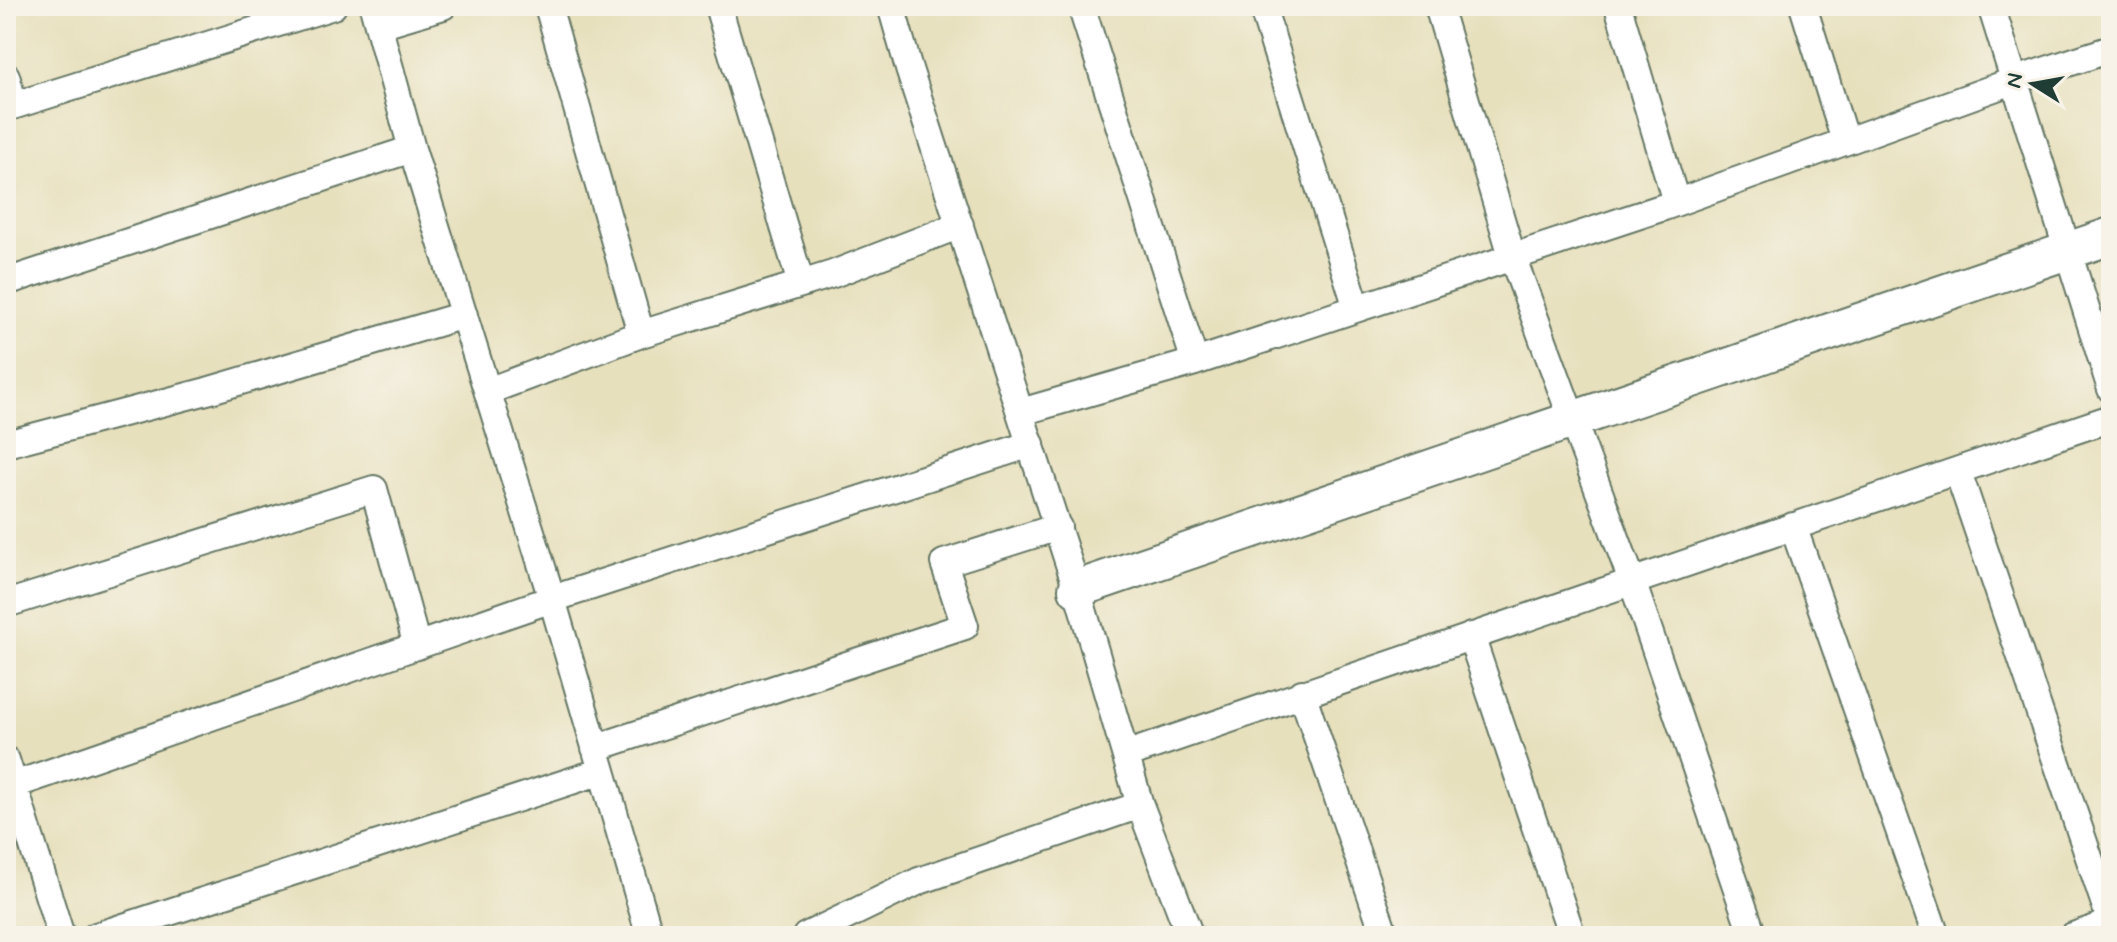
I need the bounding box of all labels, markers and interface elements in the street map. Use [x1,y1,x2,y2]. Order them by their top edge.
north arrow [1993,44,2073,124]
text: N [2000,71,2030,90]

